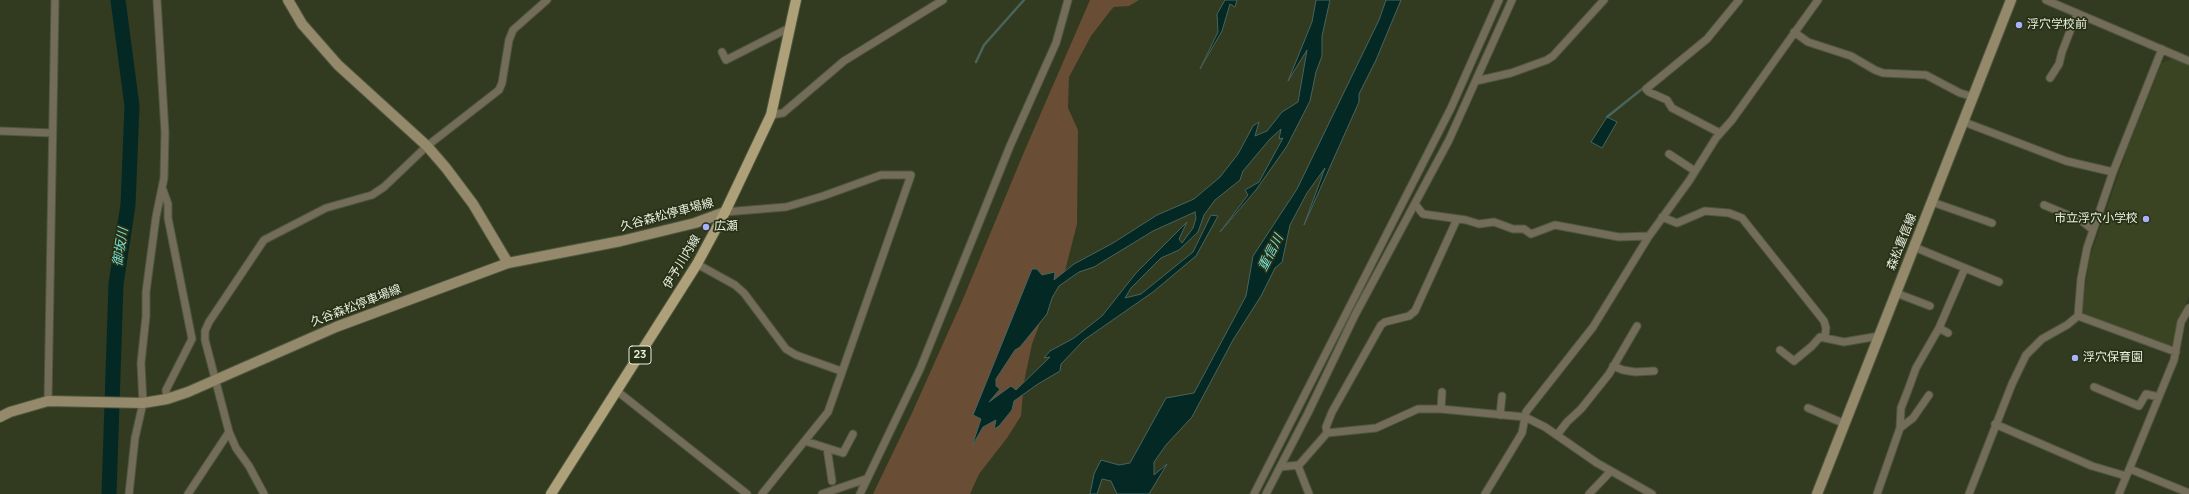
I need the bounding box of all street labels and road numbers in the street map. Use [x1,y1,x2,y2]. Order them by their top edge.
street label: 久谷森松停車場線 [619,196,715,234]
street label: 森松重信線 [1884,211,1920,273]
street label: 伊予川内線 [660,233,704,291]
street label: 久谷森松停車場線 [309,282,403,330]
road number: 23 [629,346,651,364]

